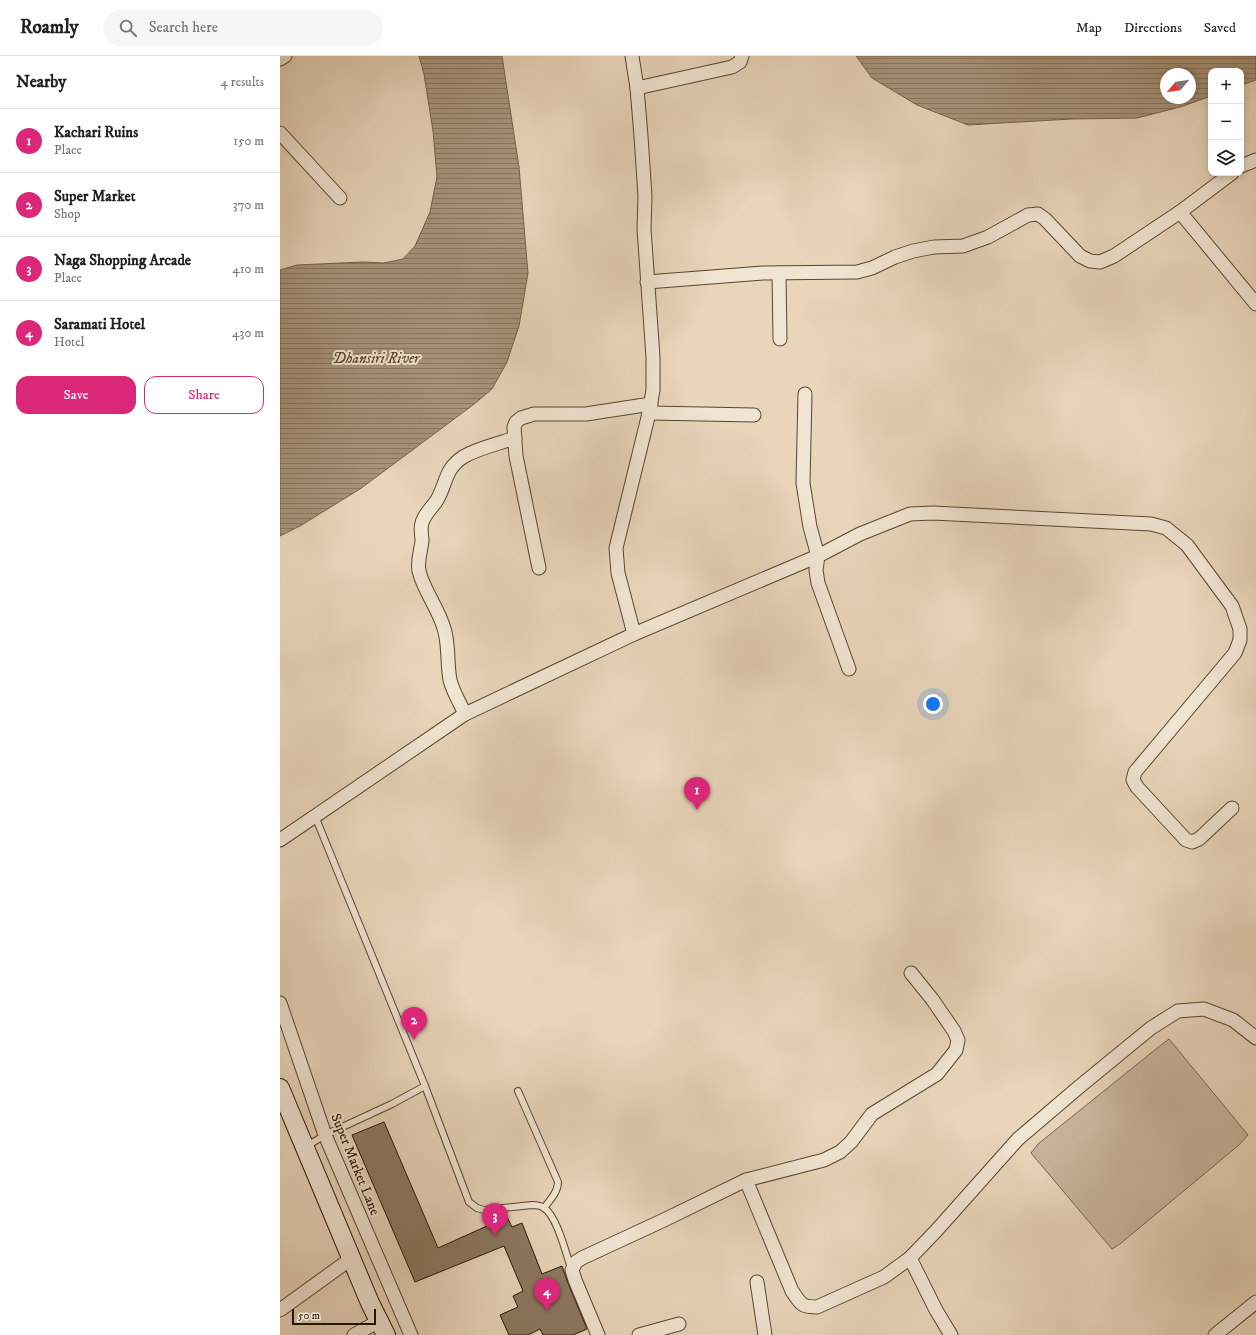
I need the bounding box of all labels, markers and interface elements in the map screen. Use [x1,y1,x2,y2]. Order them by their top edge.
search box [103,10,383,46]
text: Roamly [20,16,79,39]
icon: search [117,17,139,39]
text: Search here [149,18,218,37]
text: Map [1076,19,1102,37]
text: Directions [1124,19,1182,37]
text: Saved [1204,19,1236,37]
north arrow [1160,68,1196,104]
map controls [1208,68,1244,176]
button: + [1208,68,1244,104]
text: Nearby [16,71,66,93]
text: 4 results [221,74,264,90]
button: − [1208,104,1244,140]
text: Kachari Ruins [54,123,138,142]
text: 1 [27,133,31,149]
text: 150 m [233,133,264,149]
button: layers [1208,140,1244,176]
text: Place [54,142,82,158]
text: Super Market [54,187,136,206]
text: 2 [26,197,32,213]
text: 370 m [233,197,264,213]
text: Shop [54,206,80,222]
text: Naga Shopping Arcade [54,251,191,270]
text: 3 [27,261,31,277]
text: 410 m [232,261,264,277]
text: Place [54,270,82,286]
text: Saramati Hotel [54,315,145,334]
text: 4 [25,325,33,341]
text: 430 m [232,325,264,341]
text: Hotel [54,334,85,350]
water label: Dhansiri River [333,349,421,368]
button: Save [16,376,136,414]
button: Share [144,376,264,414]
your location [923,694,943,714]
pin: 1 [684,777,710,810]
pin: 2 [401,1007,427,1040]
street label: Super Market Lane [326,1111,384,1218]
pin: 3 [482,1203,508,1236]
pin: 4 [534,1278,560,1311]
scale bar [292,1307,376,1326]
text: 50 m [298,1309,320,1323]

